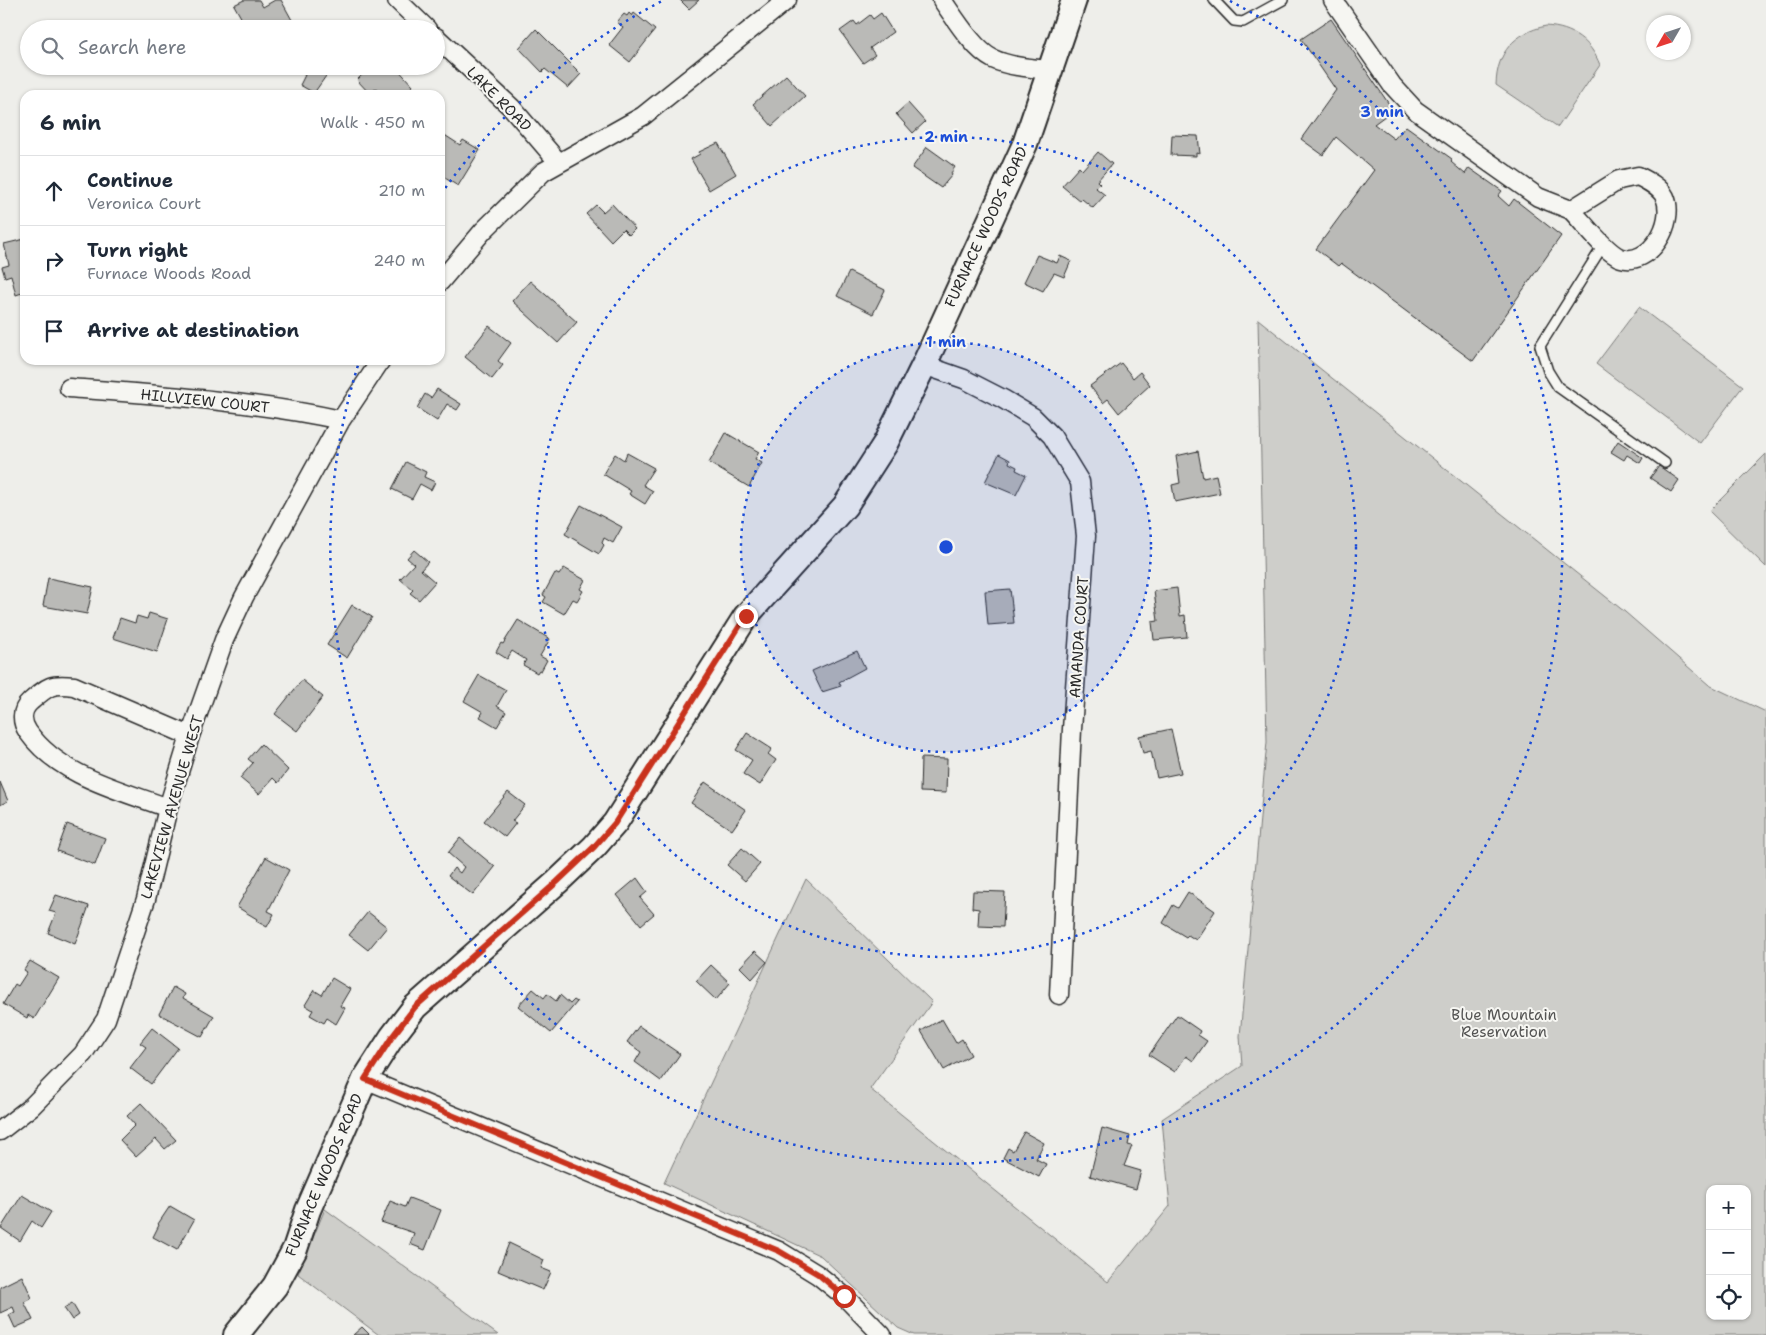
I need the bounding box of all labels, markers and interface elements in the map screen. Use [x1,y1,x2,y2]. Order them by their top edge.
north arrow [1646,15,1691,60]
search box [20,20,445,75]
icon: search [38,34,66,62]
text: Search here [78,35,187,60]
street label: LAKE ROAD [462,62,536,136]
text: 3 min [1360,102,1404,122]
text: 6 min [40,109,101,137]
text: Walk · 450 m [320,112,425,133]
text: 2 min [924,127,968,147]
street label: FURNACE WOODS ROAD [940,143,1032,311]
text: Continue [87,168,173,193]
icon: ahead [40,177,68,205]
text: 210 m [378,180,425,201]
text: Veronica Court [87,193,201,214]
text: Turn right [87,238,188,263]
icon: right [40,247,68,275]
text: 240 m [373,250,425,271]
text: Furnace Woods Road [87,263,251,284]
icon: arrive [40,317,68,345]
text: Arrive at destination [87,318,299,343]
text: 1 min [926,332,966,352]
street label: HILLVIEW COURT [140,384,270,418]
centre of rings [937,538,955,556]
street label: AMANDA COURT [1065,575,1093,699]
route end [735,605,758,628]
street label: LAKEVIEW AVENUE WEST [136,713,208,901]
park label: Blue Mountain Reservation [1451,1005,1557,1042]
street label: FURNACE WOODS ROAD [281,1090,367,1260]
map controls [1706,1185,1751,1320]
button: + [1706,1185,1751,1230]
button: − [1706,1230,1751,1275]
button: locate [1706,1275,1751,1320]
route start [833,1285,856,1308]

